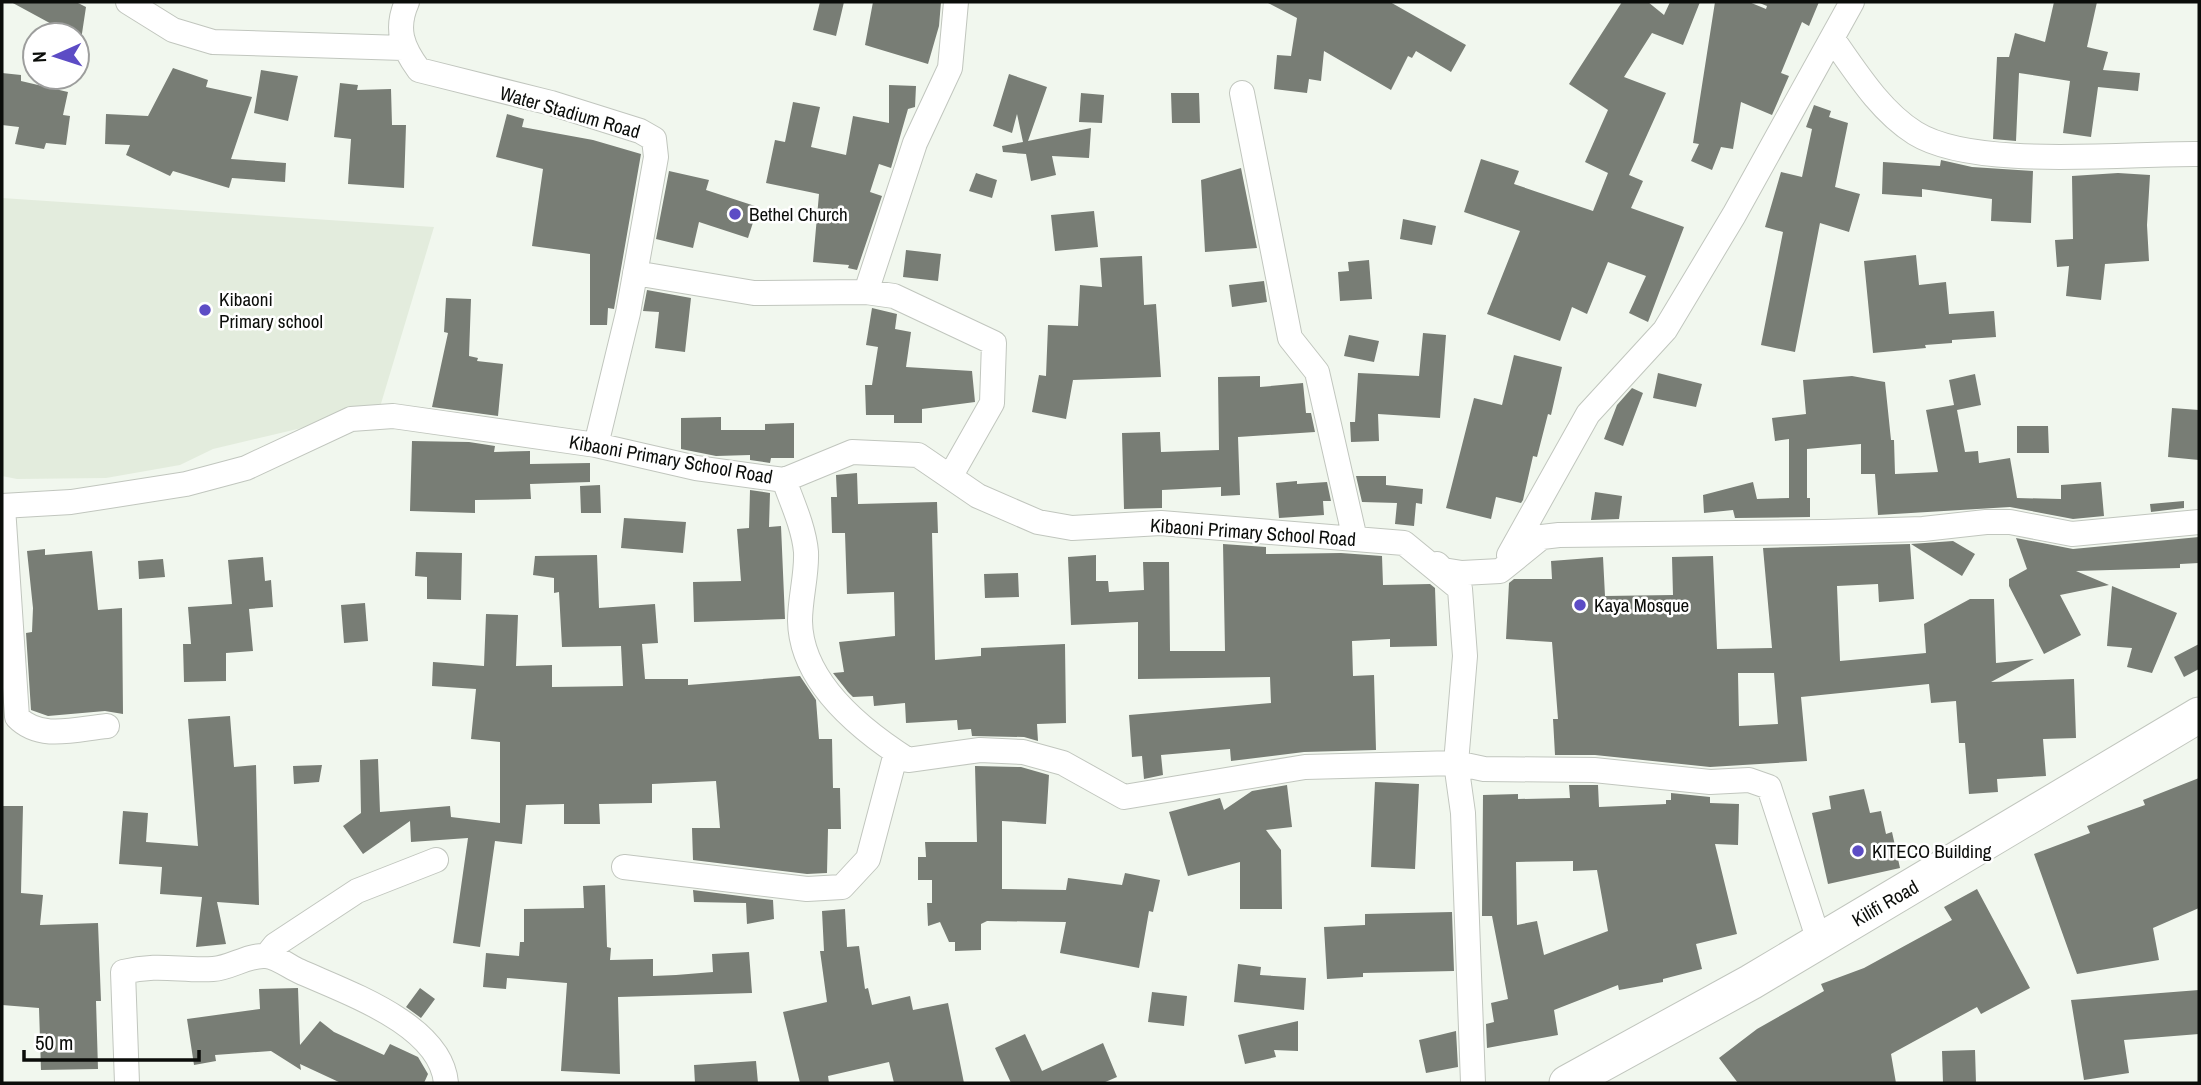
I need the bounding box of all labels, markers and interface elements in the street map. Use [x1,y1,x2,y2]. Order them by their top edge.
north arrow [21,21,91,91]
text: N [26,51,52,63]
street label: Water Stadium Road [497,80,643,144]
place label: Bethel Church [749,201,848,227]
marker: Bethel Church [727,206,743,222]
place label: Kibaoni Primary school [219,286,323,334]
marker: Kibaoni Primary school [197,302,213,318]
street label: Kibaoni Primary School Road [567,428,775,490]
street label: Kibaoni Primary School Road [1149,512,1357,552]
place label: Kaya Mosque [1594,592,1689,618]
marker: Kaya Mosque [1572,597,1588,613]
place label: KITECO Building [1872,838,1992,864]
marker: KITECO Building [1850,843,1866,859]
street label: Kilifi Road [1847,874,1923,932]
scale bar [24,1018,200,1062]
text: 50 m [35,1028,73,1057]

